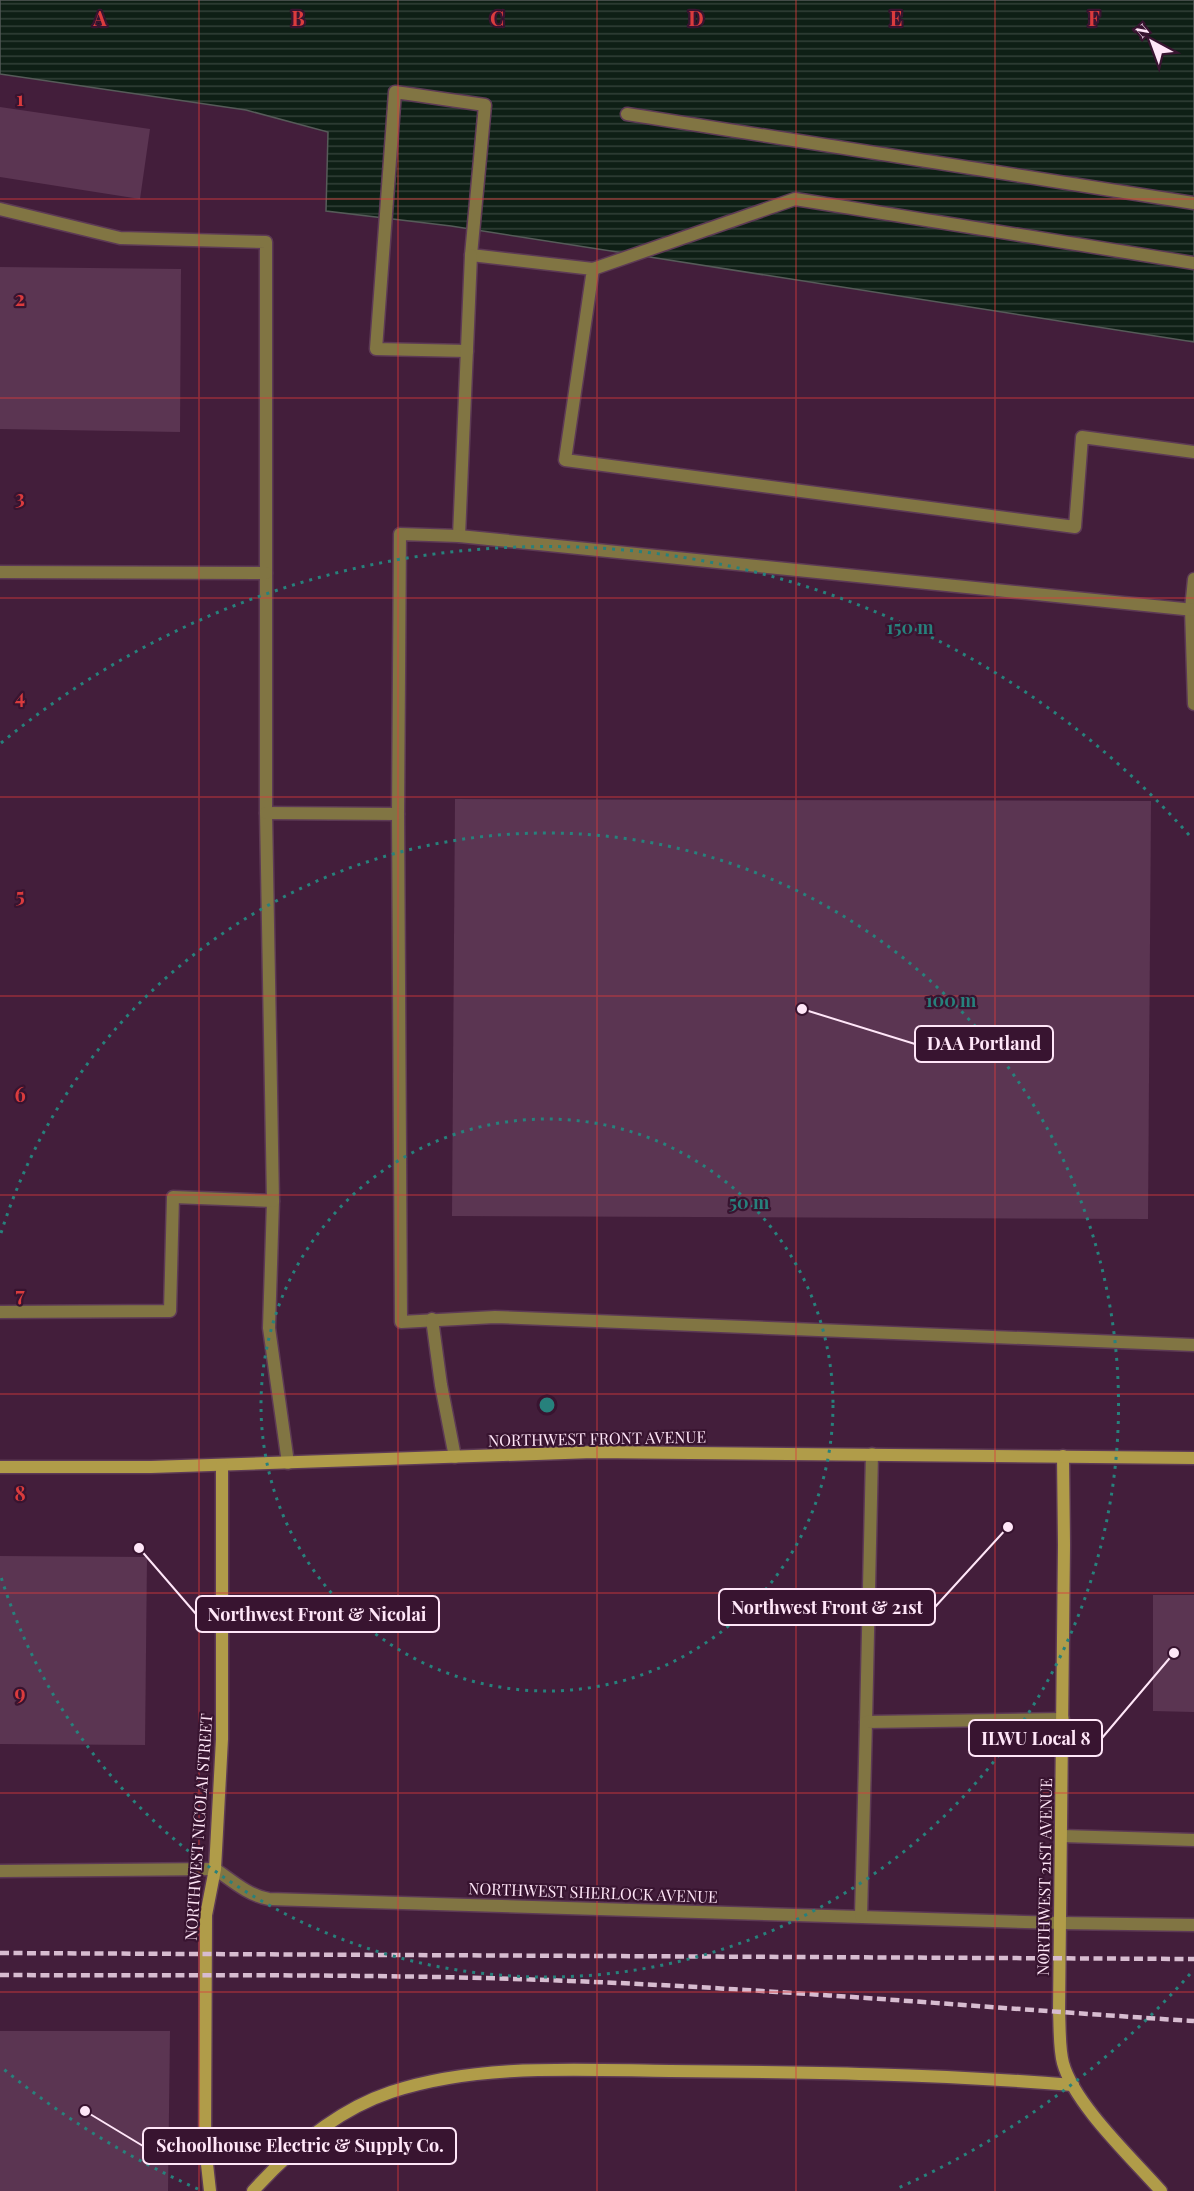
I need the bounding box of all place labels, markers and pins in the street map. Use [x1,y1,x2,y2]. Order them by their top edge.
callout: DAA Portland [915,1026,1053,1062]
centre of rings [537,1395,557,1415]
callout: Northwest Front & 21st [719,1589,935,1625]
callout: Northwest Front & Nicolai [196,1596,439,1632]
callout: ILWU Local 8 [969,1720,1102,1756]
callout: Schoolhouse Electric & Supply Co. [143,2128,456,2164]

